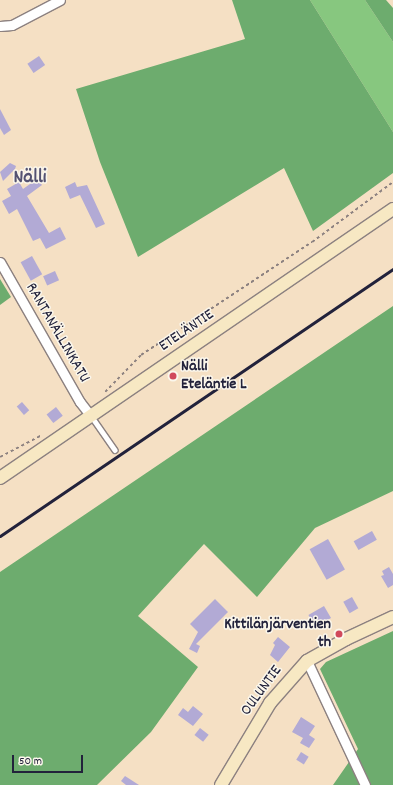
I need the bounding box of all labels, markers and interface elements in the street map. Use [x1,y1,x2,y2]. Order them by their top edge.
district label: Nälli [13,166,47,190]
street label: RANTANÄLLINKATU [21,280,93,386]
street label: ETELÄNTIE [156,306,218,356]
place label: Nälli Eteläntie L [181,357,246,395]
marker: Nälli Eteläntie L [168,371,178,381]
place label: Kittilänjärventien th [224,615,331,653]
marker: Kittilänjärventien th [334,629,344,639]
street label: OULUNTIE [237,662,287,720]
scale bar [14,747,85,773]
text: 50 m [19,753,42,770]

